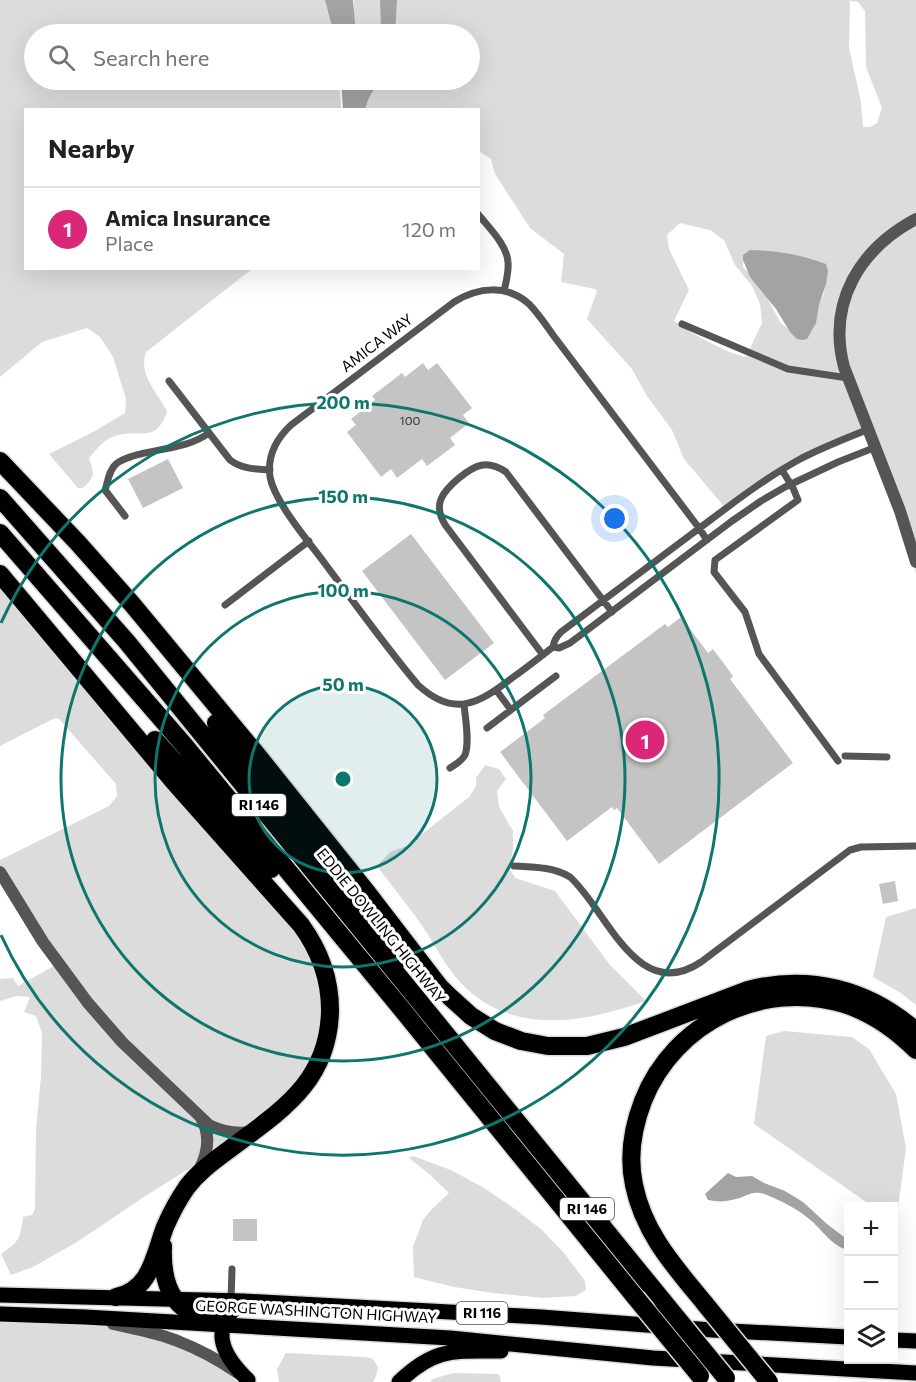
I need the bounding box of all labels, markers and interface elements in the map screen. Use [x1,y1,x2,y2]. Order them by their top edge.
search box [24,24,480,90]
icon: search [45,41,78,74]
text: Search here [93,44,209,71]
text: Nearby [48,132,135,163]
text: Amica Insurance [105,204,270,231]
text: 1 [63,217,72,241]
text: 120 m [402,217,456,241]
text: Place [105,231,154,255]
street label: AMICA WAY [337,309,416,375]
text: 200 m [316,391,370,413]
house number: 100 [400,413,421,427]
text: 150 m [318,485,368,507]
your location [600,504,629,533]
text: 100 m [317,579,369,601]
text: 50 m [322,673,364,695]
pin: 1 [626,718,664,762]
centre of rings [333,769,353,789]
road number: RI 146 [232,794,286,816]
street label: EDDIE DOWLING HIGHWAY [314,844,450,1007]
road number: RI 146 [560,1198,614,1220]
map controls [844,1202,898,1364]
button: + [844,1202,898,1256]
button: − [844,1256,898,1310]
street label: GEORGE WASHINGTON HIGHWAY [195,1296,438,1326]
road number: RI 116 [456,1302,508,1324]
button: layers [844,1310,898,1364]

